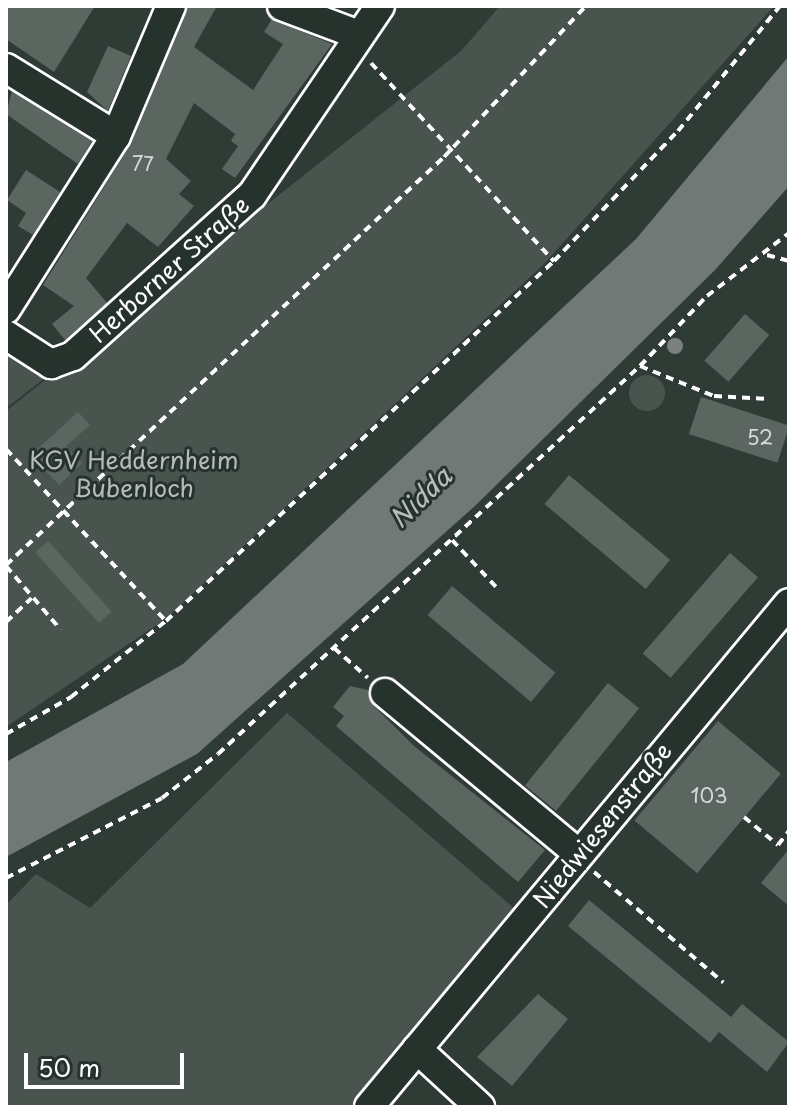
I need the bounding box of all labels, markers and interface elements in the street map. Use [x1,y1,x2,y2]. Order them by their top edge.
house number: 77 [132,151,154,175]
street label: Herborner Straße [83,189,255,349]
house number: 52 [747,425,773,449]
park label: KGV Heddernheim Bubenloch [28,446,240,502]
water label: Nidda [383,460,457,534]
street label: Niedwiesenstraße [527,737,677,913]
house number: 103 [691,783,727,807]
scale bar [28,1037,188,1087]
text: 50 m [38,1049,100,1085]

